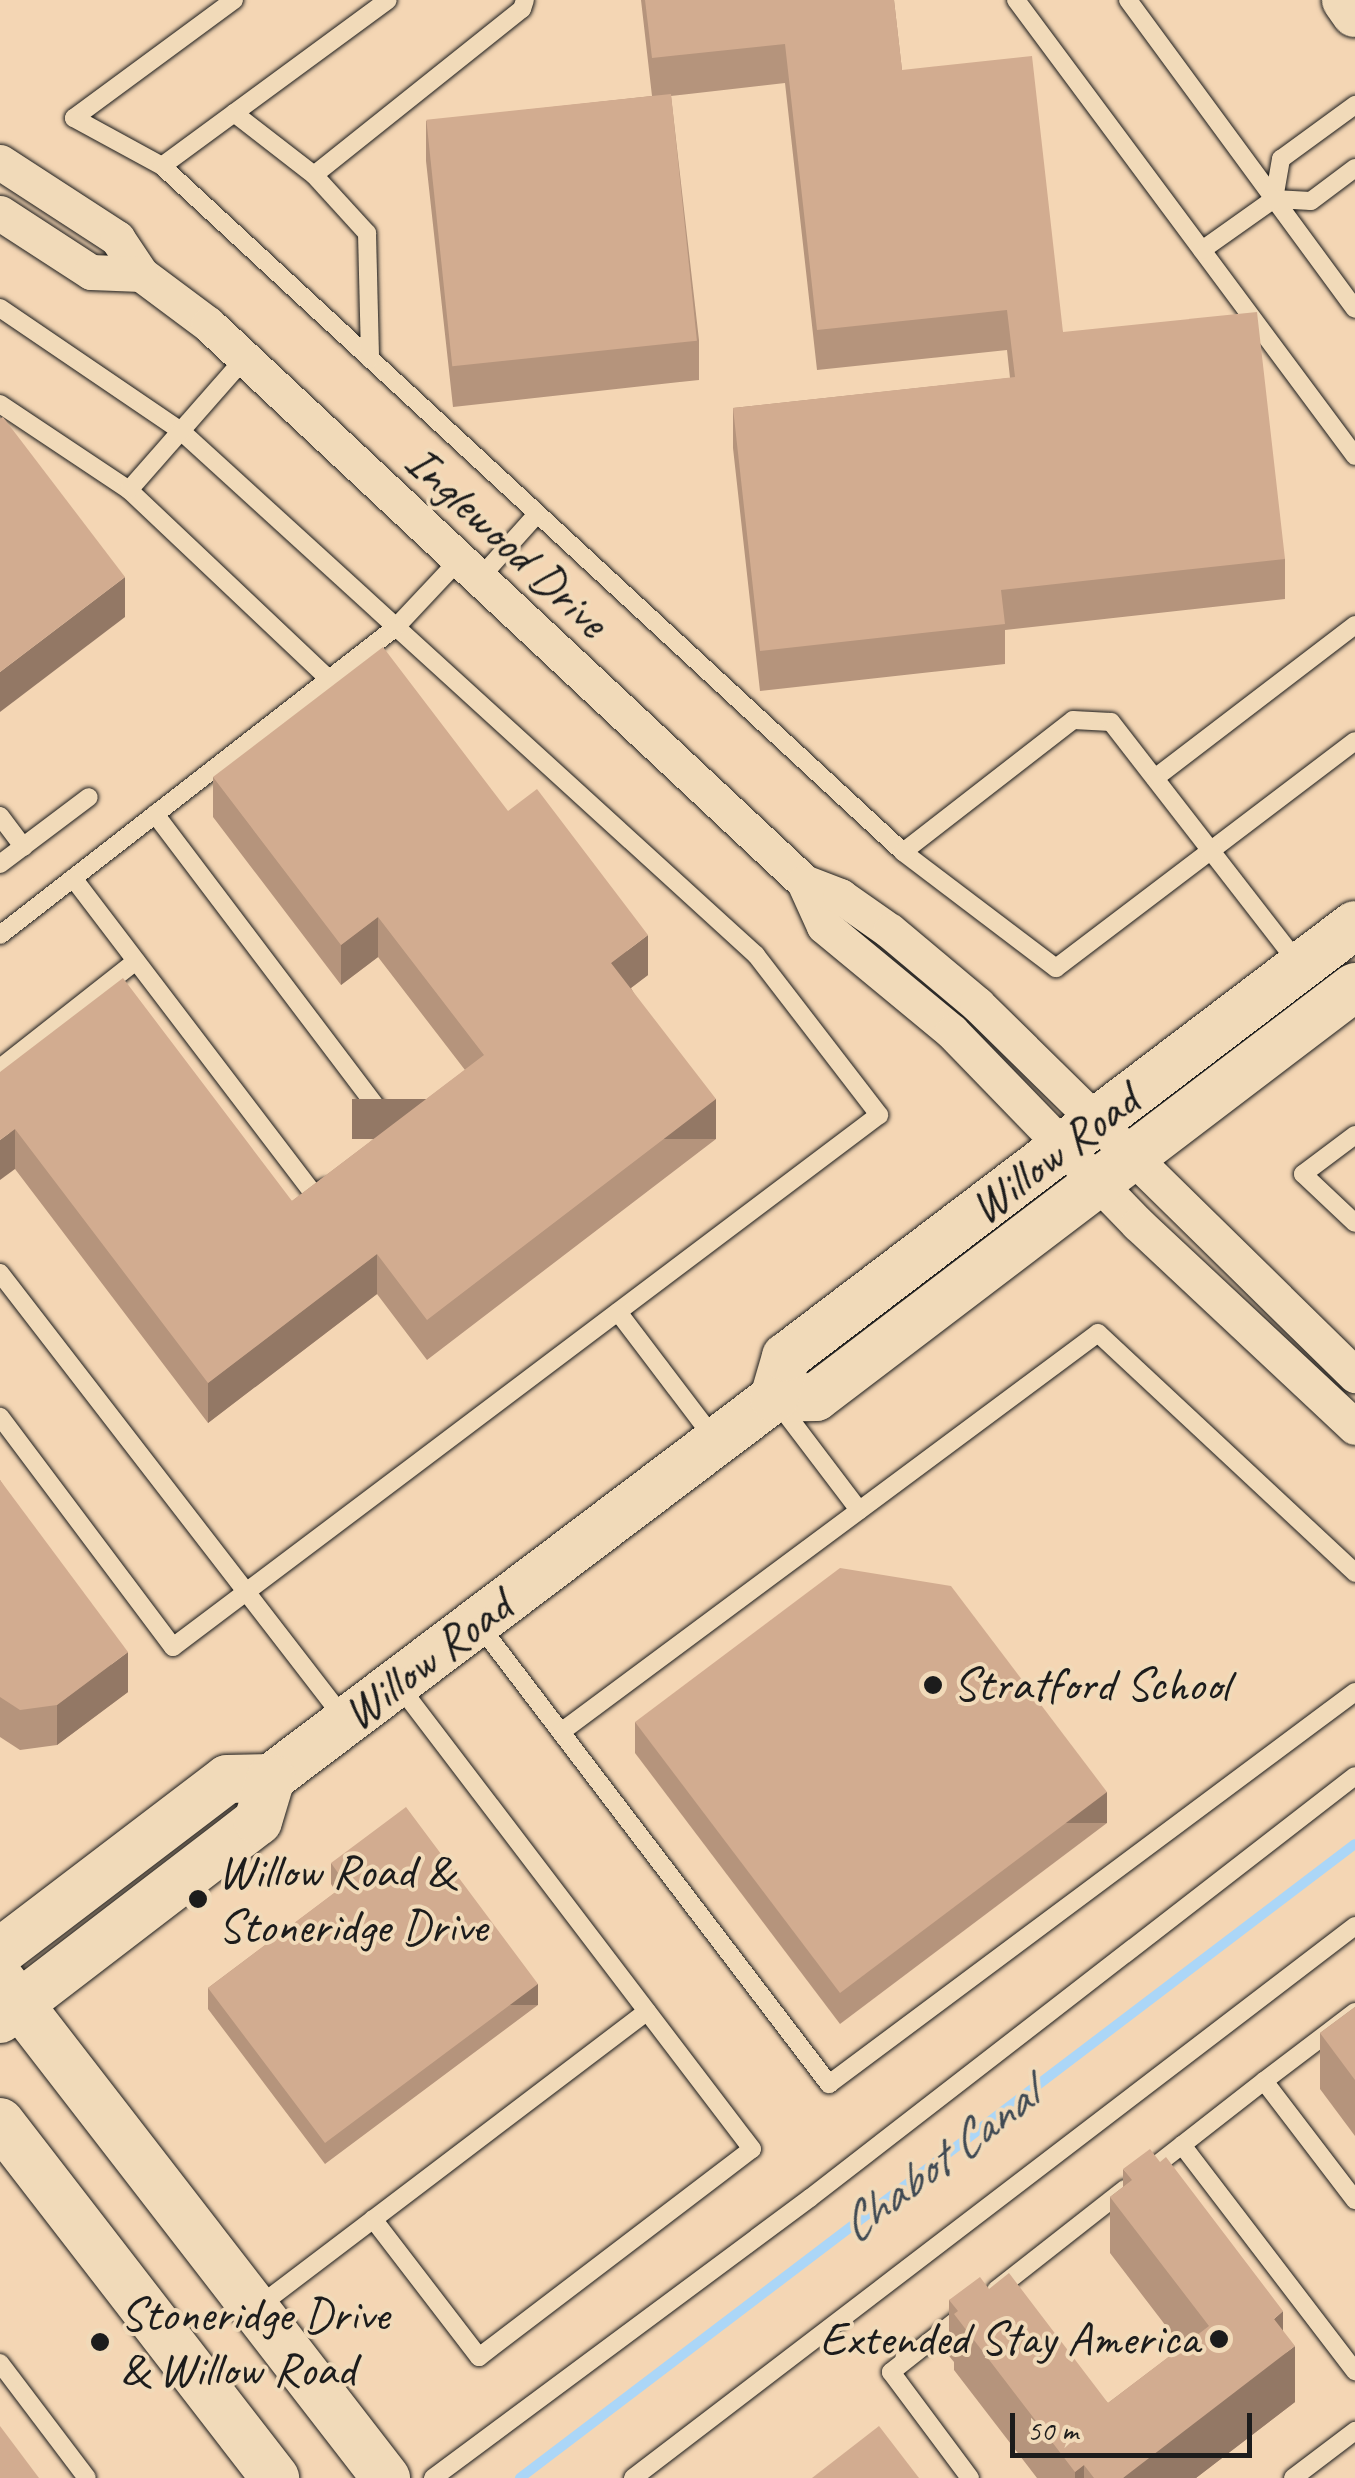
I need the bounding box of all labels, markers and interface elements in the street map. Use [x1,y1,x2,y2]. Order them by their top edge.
street label: Inglewood Drive [394,432,620,650]
street label: Willow Road [959,1072,1149,1236]
street label: Willow Road [332,1578,522,1742]
place label: Stratford School [953,1656,1229,1714]
marker: Stratford School [922,1674,944,1696]
place label: Willow Road & Stoneridge Drive [218,1842,488,1955]
marker: Willow Road & Stoneridge Drive [187,1888,209,1910]
water label: Chabot Canal [827,2067,1049,2255]
place label: Stoneridge Drive & Willow Road [120,2285,390,2398]
place label: Extended Stay America [819,2310,1199,2368]
marker: Extended Stay America [1208,2328,1230,2350]
marker: Stoneridge Drive & Willow Road [89,2331,111,2353]
scale bar [1015,2393,1258,2455]
text: 50 m [1027,2411,1078,2449]

